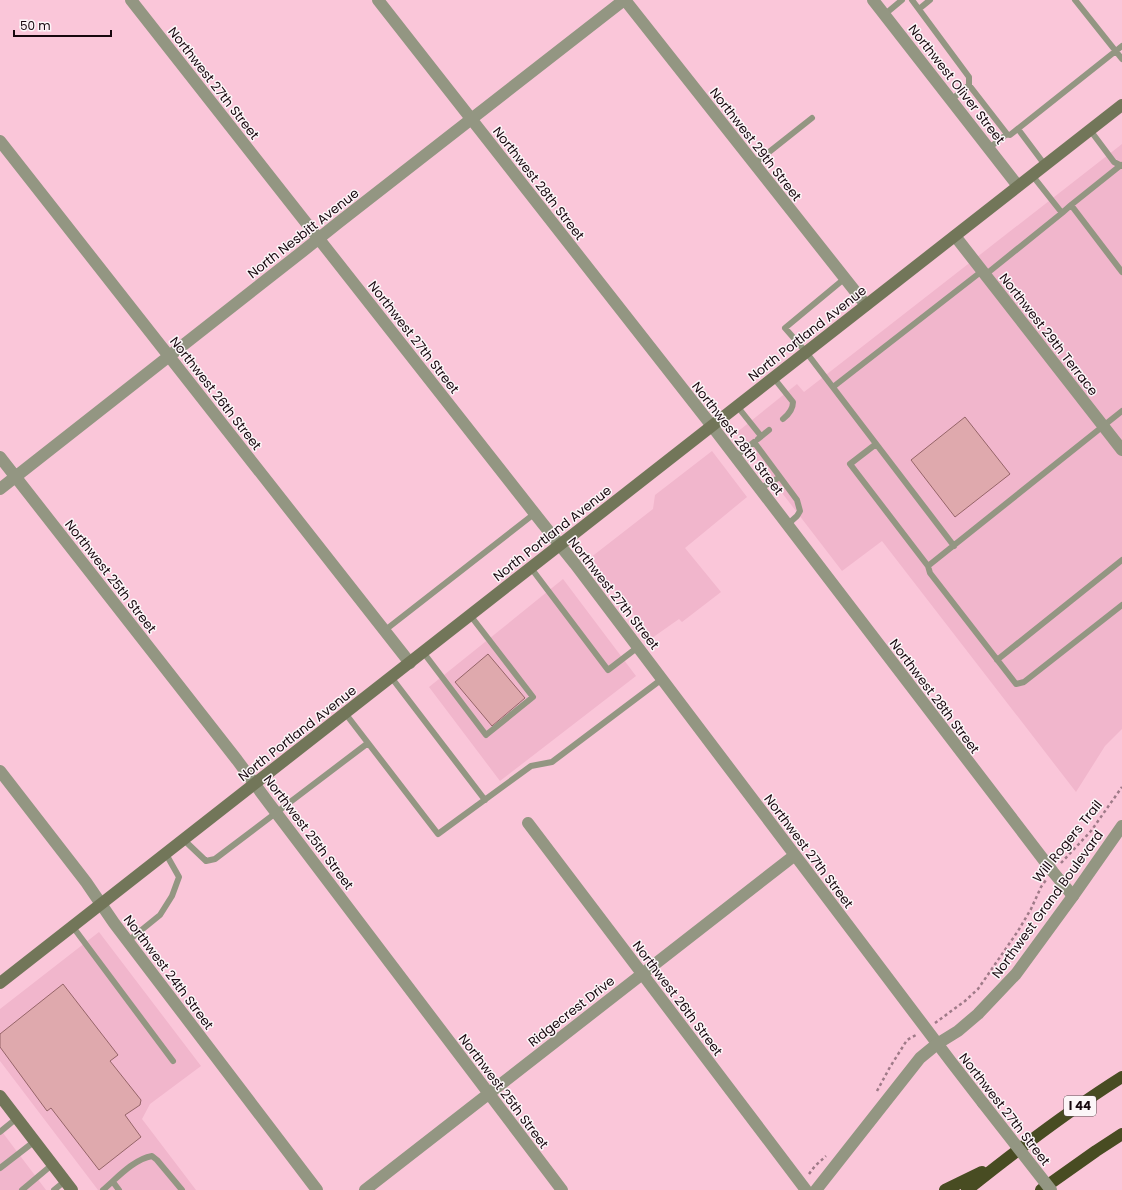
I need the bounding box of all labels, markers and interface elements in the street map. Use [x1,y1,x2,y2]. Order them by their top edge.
scale bar [14,12,111,38]
text: 50 m [20,17,51,34]
street label: Northwest Oliver Street [904,20,1010,148]
street label: Northwest 27th Street [164,23,264,144]
street label: Northwest 29th Street [705,84,806,205]
street label: Northwest 28th Street [488,123,589,244]
street label: North Nesbitt Avenue [244,184,363,283]
street label: Northwest 29th Terrace [995,269,1103,400]
street label: Northwest 27th Street [364,277,464,398]
street label: North Portland Avenue [744,281,871,386]
street label: Northwest 26th Street [165,333,266,454]
street label: Northwest 28th Street [687,378,788,499]
street label: North Portland Avenue [489,481,616,586]
street label: Northwest 25th Street [60,516,161,637]
street label: Northwest 27th Street [564,533,664,654]
street label: Northwest 28th Street [885,635,984,758]
street label: North Portland Avenue [234,681,361,786]
street label: Northwest 25th Street [259,771,358,894]
street label: Northwest 27th Street [759,790,858,912]
street label: Will Rogers Trail [1028,796,1107,887]
street label: Northwest Grand Boulevard [987,826,1108,982]
street label: Northwest 24th Street [119,911,218,1034]
street label: Northwest 26th Street [628,937,727,1060]
street label: Ridgecrest Drive [524,972,619,1051]
street label: Northwest 25th Street [454,1030,553,1153]
street label: Northwest 27th Street [955,1049,1055,1170]
road number: I 44 [1064,1096,1096,1116]

